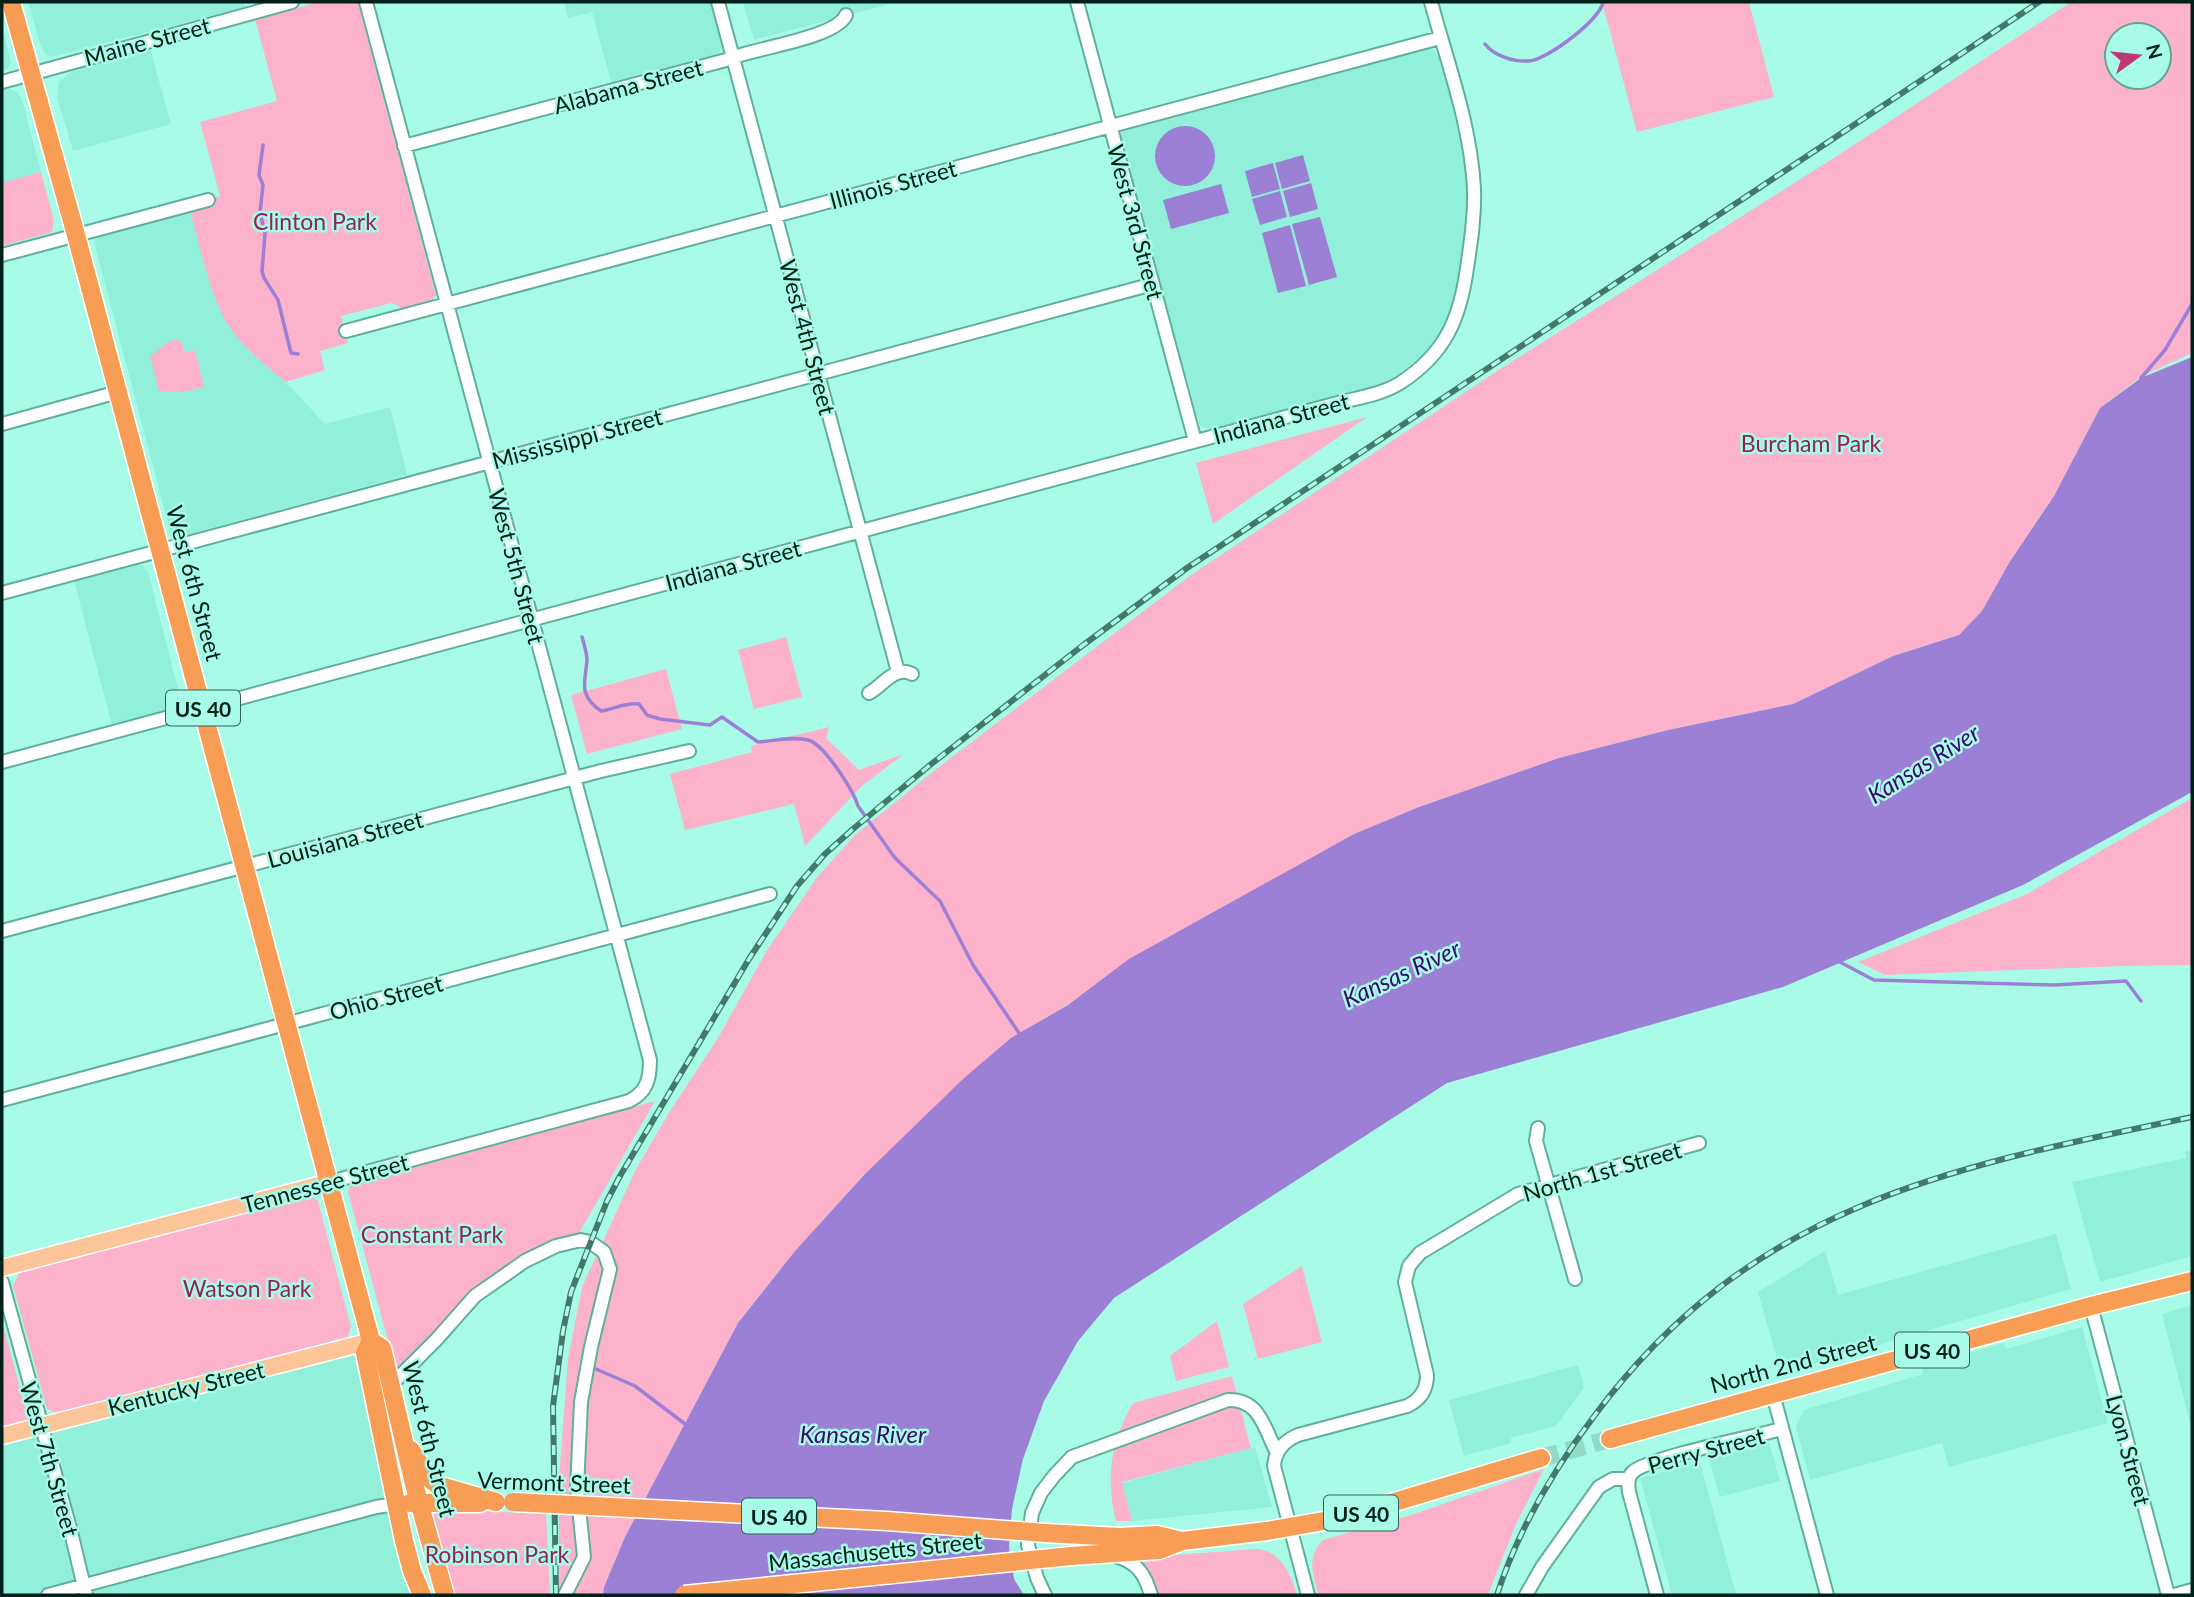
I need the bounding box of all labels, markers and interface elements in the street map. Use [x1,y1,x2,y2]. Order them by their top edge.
street label: Maine Street [81,11,214,71]
north arrow [2103,21,2173,91]
text: N [2142,41,2168,62]
street label: Alabama Street [550,52,706,119]
street label: West 3rd Street [1102,141,1170,303]
street label: Illinois Street [826,153,960,214]
park label: Clinton Park [253,207,377,235]
street label: West 4th Street [774,256,842,418]
street label: Indiana Street [1210,386,1353,450]
street label: Mississippi Street [489,402,666,474]
park label: Burcham Park [1741,429,1881,457]
street label: West 5th Street [483,485,551,647]
street label: West 6th Street [161,502,229,664]
street label: Indiana Street [662,533,805,597]
road number: US 40 [166,690,240,726]
water label: Kansas River [1862,717,1985,809]
street label: Louisiana Street [264,805,427,873]
water label: Kansas River [1338,933,1465,1013]
street label: Ohio Street [326,968,446,1026]
street label: North 1st Street [1520,1135,1685,1207]
street label: Tennessee Street [239,1147,412,1219]
park label: Constant Park [361,1220,504,1248]
park label: Watson Park [183,1274,312,1302]
street label: North 2nd Street [1707,1327,1880,1399]
road number: US 40 [1895,1332,1969,1368]
street label: Kentucky Street [105,1355,268,1421]
street label: West 6th Street [397,1358,463,1521]
street label: West 7th Street [15,1378,86,1540]
street label: Lyon Street [2101,1392,2157,1509]
water label: Kansas River [800,1419,927,1448]
street label: Perry Street [1644,1421,1768,1479]
street label: Vermont Street [477,1465,632,1499]
road number: US 40 [1324,1496,1398,1530]
road number: US 40 [742,1498,816,1534]
street label: Massachusetts Street [767,1526,984,1576]
park label: Robinson Park [425,1540,570,1568]

